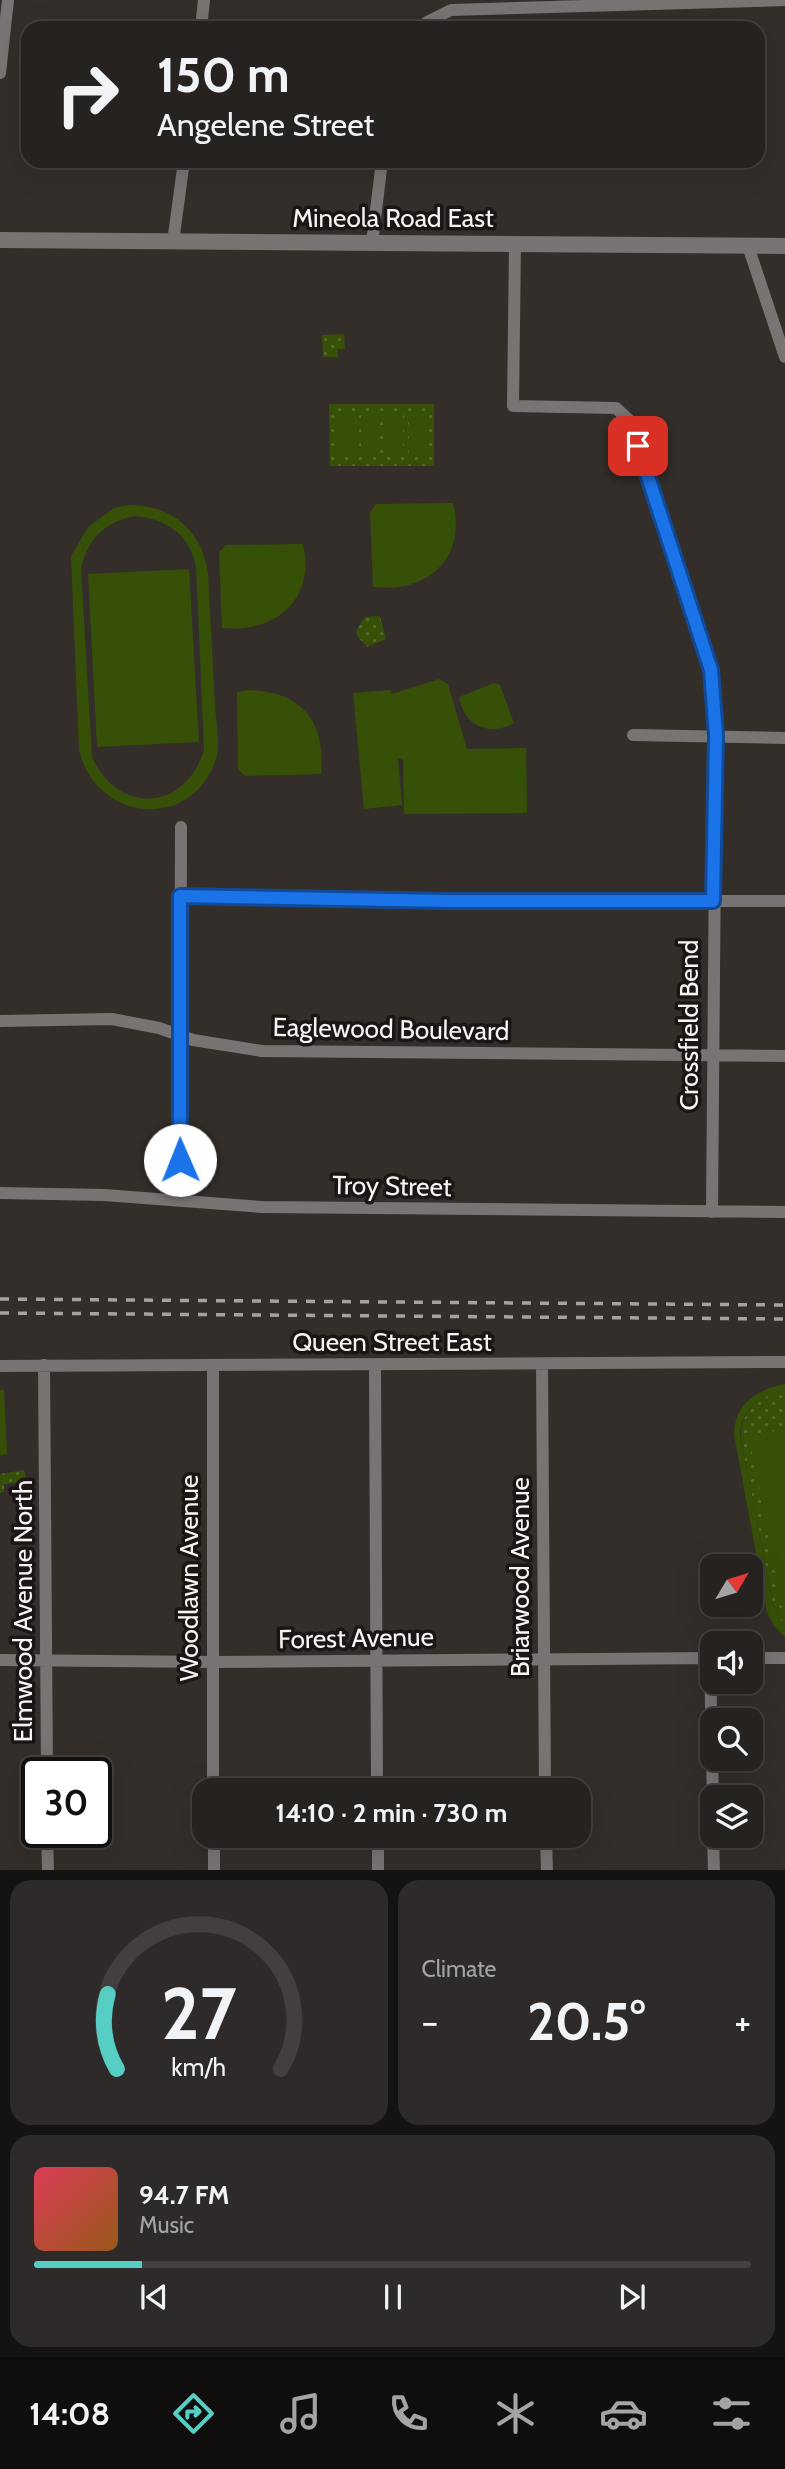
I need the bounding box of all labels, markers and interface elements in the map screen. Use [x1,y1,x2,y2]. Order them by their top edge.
text: 150 m [157,45,290,104]
icon: right [42,49,133,140]
text: Angelene Street [157,105,374,144]
street label: Mineola Road East [292,202,494,234]
pin [608,416,668,476]
icon: arrive [619,427,657,465]
street label: Crossfield Bend [673,939,705,1111]
street label: Eaglewood Boulevard [272,1011,510,1047]
position arrow [143,1123,217,1197]
street label: Troy Street [332,1169,452,1203]
street label: Queen Street East [292,1326,492,1358]
street label: Woodlawn Avenue [173,1475,205,1681]
street label: Briarwood Avenue [504,1477,536,1677]
street label: Elmwood Avenue North [7,1480,39,1742]
north arrow [700,1554,763,1617]
map controls [700,1554,763,1848]
street label: Forest Avenue [278,1621,434,1655]
button: sound [700,1631,763,1694]
button: search [700,1708,763,1771]
speed limit sign: 30 [21,1757,112,1848]
button: layers [700,1785,763,1848]
text: 14:10 · 2 min · 730 m [276,1797,507,1829]
text: Climate [422,1955,496,1983]
text: 27 [161,1969,237,2057]
text: 20.5° [527,1990,645,2053]
text: − [422,1998,438,2045]
text: + [734,1998,751,2045]
text: km/h [171,2051,226,2081]
text: 94.7 FM [139,2179,230,2211]
text: Music [139,2211,194,2239]
icon: previous [135,2278,173,2316]
icon: pause [374,2278,412,2316]
icon: next [613,2278,651,2316]
icon: directions [169,2389,218,2438]
icon: music [276,2389,325,2438]
icon: phone [384,2389,433,2438]
icon: climate [491,2389,540,2438]
icon: car [599,2389,648,2438]
icon: filters [707,2389,756,2438]
text: 14:08 [29,2394,110,2433]

